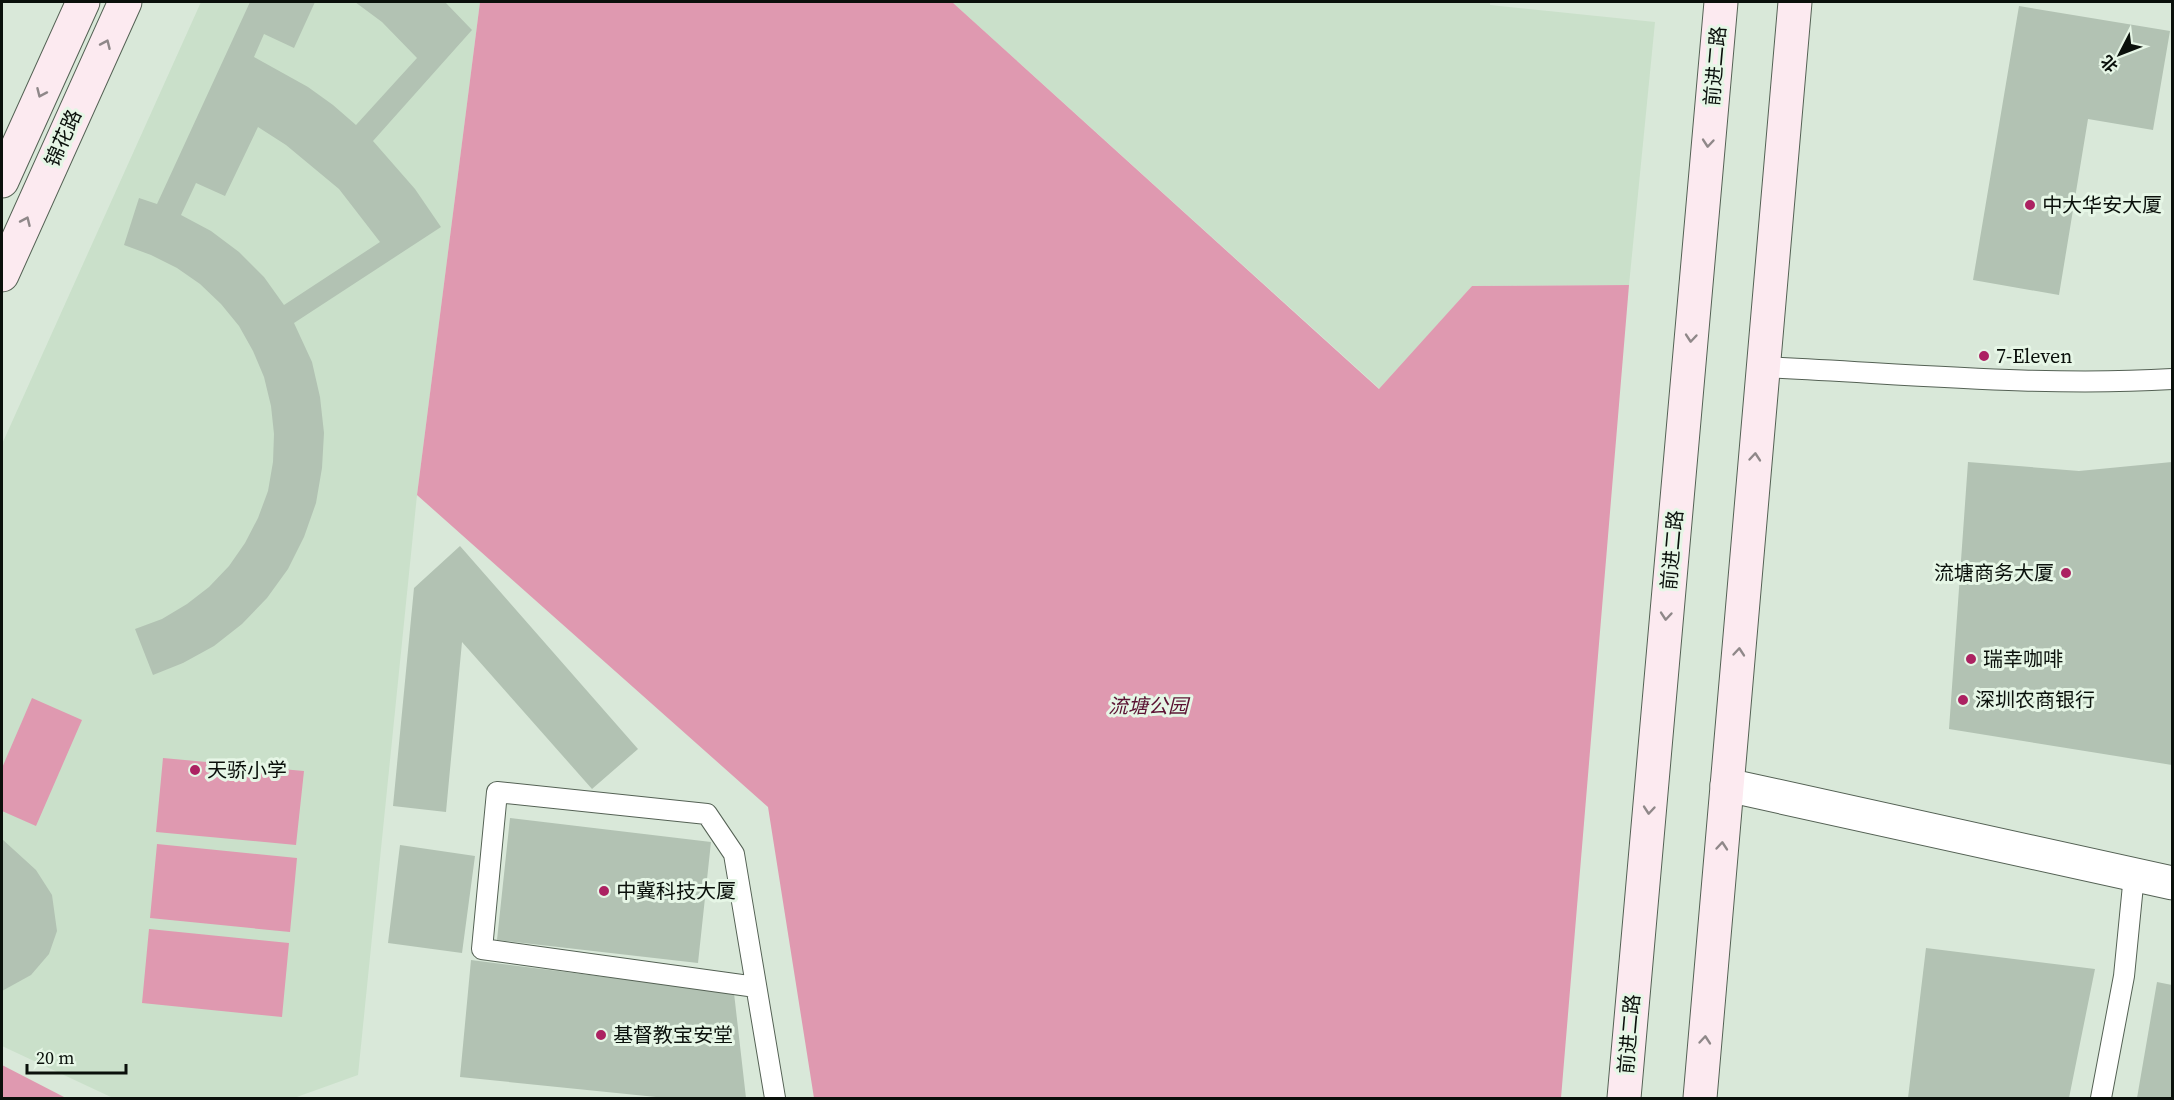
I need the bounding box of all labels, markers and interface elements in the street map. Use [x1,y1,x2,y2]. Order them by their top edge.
north arrow [2090,24,2150,84]
street label: 前进二路 [1698,25,1732,107]
one-way arrow [99,39,111,50]
text: 北 [2095,51,2122,77]
one-way arrow [37,87,49,98]
street label: 锦花路 [38,105,88,171]
one-way arrow [1702,139,1715,148]
place label: 中大华安大厦 [2042,191,2162,219]
marker: 中大华安大厦 [2023,198,2037,212]
one-way arrow [18,217,30,228]
one-way arrow [1685,333,1698,342]
place label: 7-Eleven [1996,342,2072,370]
marker: 7-Eleven [1977,349,1991,363]
one-way arrow [1748,453,1761,462]
street label: 前进二路 [1655,509,1689,591]
place label: 流塘商务大厦 [1934,559,2054,587]
marker: 流塘商务大厦 [2059,566,2073,580]
one-way arrow [1660,611,1673,620]
place label: 瑞幸咖啡 [1983,645,2063,673]
one-way arrow [1732,647,1745,656]
marker: 瑞幸咖啡 [1964,652,1978,666]
place label: 深圳农商银行 [1975,686,2095,714]
park label: 流塘公园 [1108,692,1191,720]
marker: 深圳农商银行 [1956,693,1970,707]
place label: 天骄小学 [207,756,287,784]
marker: 天骄小学 [188,763,202,777]
one-way arrow [1643,805,1656,814]
one-way arrow [1715,841,1728,850]
place label: 中冀科技大厦 [616,877,736,905]
marker: 中冀科技大厦 [597,884,611,898]
street label: 前进二路 [1612,993,1646,1075]
place label: 基督教宝安堂 [613,1021,733,1049]
marker: 基督教宝安堂 [594,1028,608,1042]
one-way arrow [1698,1036,1711,1045]
scale bar [27,1037,126,1075]
text: 20 m [36,1045,74,1070]

